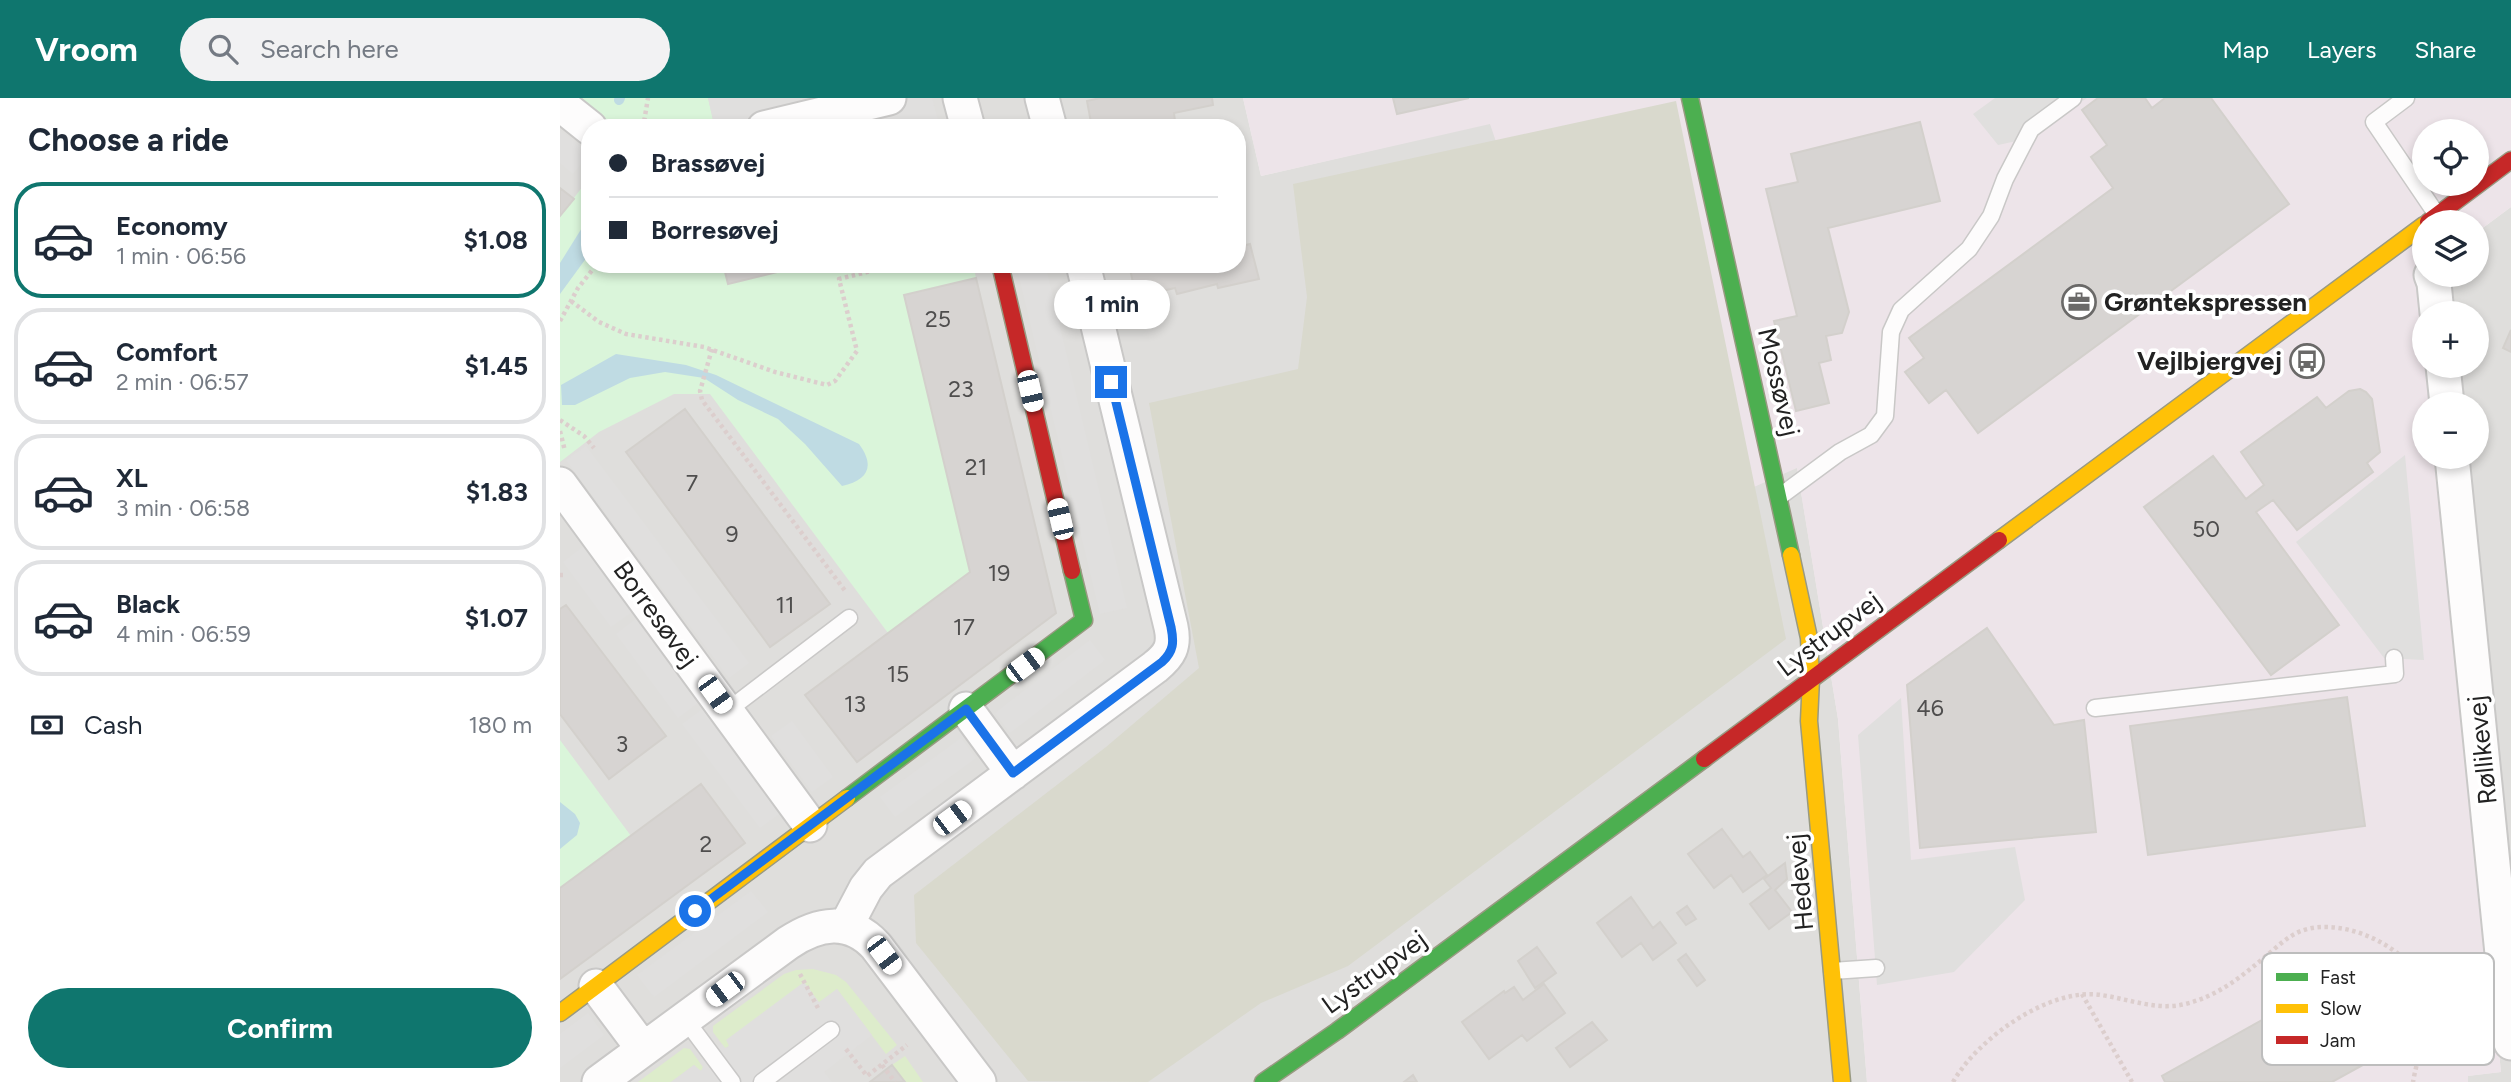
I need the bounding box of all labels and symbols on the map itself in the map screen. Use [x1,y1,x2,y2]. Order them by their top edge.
callout: 1 min [1053,280,1169,330]
office icon: Grøntekspressen [2060,283,2098,321]
place label: Grøntekspressen [2104,286,2307,318]
house number: 25 [925,305,951,333]
street label: Mossøvej [1751,325,1807,439]
bus stop icon: Vejlbjergvej [2288,342,2326,380]
place label: Vejlbjergvej [2137,345,2282,377]
route end [1095,366,1127,398]
car [1016,368,1045,414]
house number: 23 [948,375,974,403]
house number: 21 [965,453,987,481]
house number: 7 [686,469,698,497]
car [1046,496,1075,542]
house number: 50 [2192,515,2220,543]
house number: 9 [725,520,739,548]
street label: Borresøvej [607,554,705,674]
house number: 19 [988,559,1010,587]
street label: Lystrupvej [1771,585,1887,683]
house number: 11 [776,591,795,619]
house number: 17 [953,613,975,641]
car [1002,644,1049,686]
house number: 15 [887,660,909,688]
car [695,671,736,717]
house number: 13 [844,690,866,718]
house number: 46 [1916,694,1944,722]
street label: Røllikevej [2460,694,2504,806]
house number: 3 [616,730,628,758]
car [929,797,976,839]
house number: 2 [700,830,712,858]
street label: Hedevej [1780,832,1820,932]
route start [679,895,711,927]
street label: Lystrupvej [1315,923,1433,1021]
car [863,932,906,978]
legend [2262,953,2494,1065]
text: Fast [2320,966,2356,989]
car [702,968,749,1010]
text: Slow [2320,997,2362,1020]
text: Jam [2320,1029,2356,1052]

